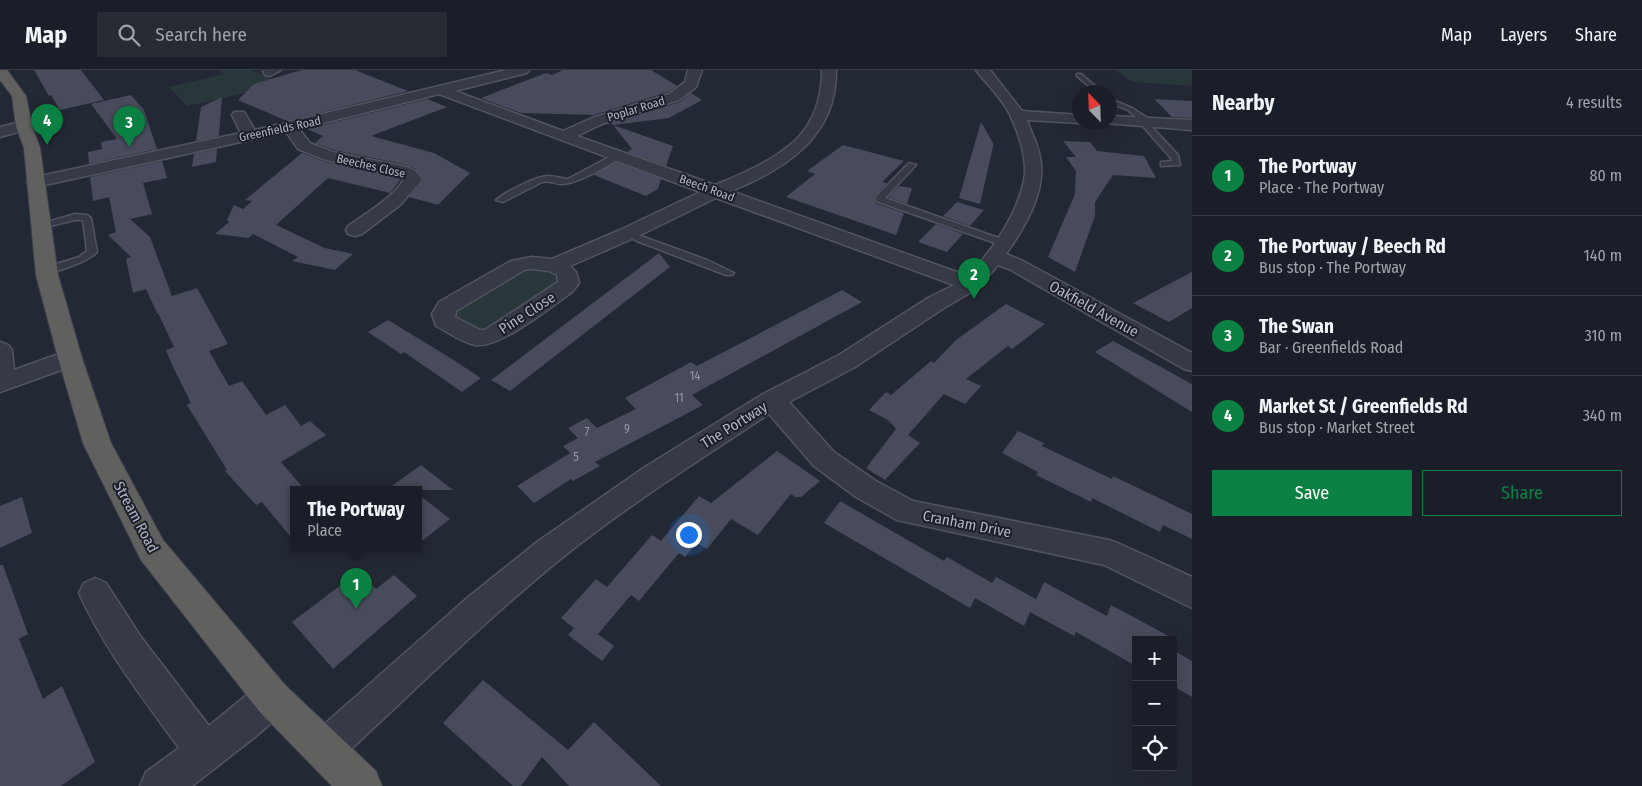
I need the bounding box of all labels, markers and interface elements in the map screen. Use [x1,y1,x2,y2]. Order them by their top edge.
search box [97,12,447,57]
text: Map [25,21,67,49]
icon: search [115,21,143,49]
text: Search here [155,23,247,46]
text: Map [1441,24,1472,46]
text: Layers [1500,24,1547,46]
text: Share [1575,24,1617,46]
north arrow [1072,85,1117,130]
text: Nearby [1212,90,1274,116]
text: 4 results [1566,93,1622,112]
street label: Poplar Road [606,94,666,124]
pin: 4 [31,104,63,145]
pin: 3 [113,106,145,147]
street label: Greenfields Road [238,113,322,145]
street label: Beeches Close [335,151,407,181]
text: The Portway [1259,155,1356,178]
text: 1 [1225,166,1231,185]
text: 80 m [1590,166,1622,185]
street label: Beech Road [678,172,736,204]
text: Place · The Portway [1259,178,1384,197]
text: The Portway / Beech Rd [1259,235,1446,258]
text: 2 [1224,246,1232,265]
text: 140 m [1584,246,1622,265]
pin: 2 [958,258,990,299]
text: Bus stop · The Portway [1259,258,1406,277]
street label: Oakfield Avenue [1046,277,1142,341]
street label: Pine Close [495,288,559,338]
text: The Swan [1259,315,1334,338]
text: 3 [1224,326,1232,345]
text: 310 m [1585,326,1622,345]
text: Bar · Greenfields Road [1259,338,1403,357]
house number: 14 [690,369,700,383]
house number: 11 [674,391,684,405]
text: Market St / Greenfields Rd [1259,395,1468,418]
street label: The Portway [698,397,771,452]
text: 4 [1224,406,1232,425]
text: 340 m [1583,406,1622,425]
text: Bus stop · Market Street [1259,418,1415,437]
house number: 9 [624,422,630,436]
house number: 7 [585,425,590,439]
house number: 5 [573,450,579,464]
button: Save [1212,470,1412,516]
button: Share [1422,470,1622,516]
street label: Stream Road [110,478,162,556]
popup [290,486,422,551]
text: The Portway [307,498,405,521]
street label: Cranham Drive [921,507,1013,541]
text: Place [307,521,342,540]
your location [676,522,702,548]
pin: 1 [340,568,372,609]
map controls [1132,636,1177,771]
button: + [1132,636,1177,681]
button: − [1132,681,1177,726]
button: locate [1132,726,1177,771]

